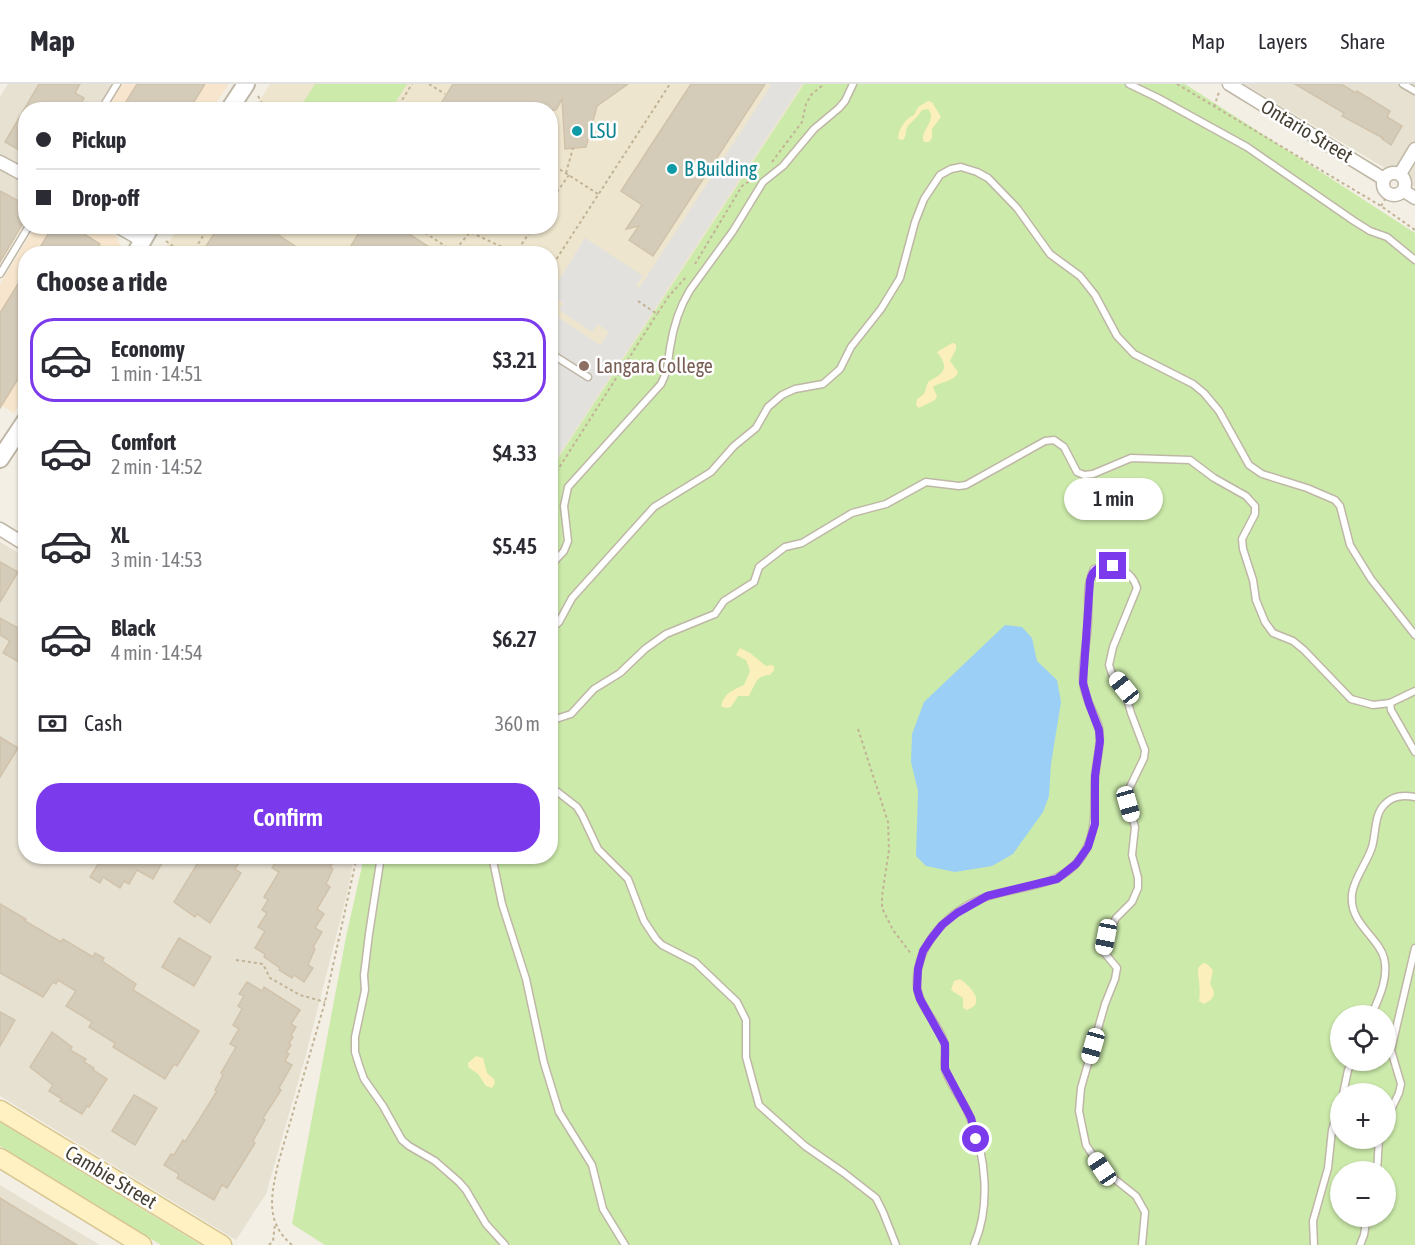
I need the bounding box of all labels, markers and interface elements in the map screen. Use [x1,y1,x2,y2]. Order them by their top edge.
text: Map [30,25,75,57]
text: Map [1191,29,1225,53]
text: Layers [1258,29,1308,53]
text: Share [1341,29,1385,53]
street label: Ontario Street [1257,94,1358,167]
place label: LSU [589,119,617,142]
marker: LSU [570,124,584,138]
text: Pickup [72,127,127,153]
place label: B Building [684,157,758,180]
marker: B Building [665,162,679,176]
text: Drop-off [72,185,139,211]
text: Choose a ride [36,266,168,297]
icon: car [39,333,93,387]
text: Economy [111,336,185,362]
text: $3.21 [493,347,537,373]
place label: Langara College [596,354,713,377]
marker: Langara College [577,359,591,373]
text: 1 min · 14:51 [111,362,203,385]
icon: car [39,426,93,480]
text: Comfort [111,429,176,455]
text: $4.33 [493,440,537,466]
text: 2 min · 14:52 [111,455,203,478]
callout: 1 min [1064,479,1162,521]
text: 1 min [1093,487,1134,510]
icon: car [39,519,93,573]
text: XL [111,522,129,548]
text: $5.45 [493,533,537,559]
text: 3 min · 14:53 [111,548,203,571]
route end [1099,552,1126,579]
icon: car [39,612,93,666]
text: Black [111,615,155,641]
text: $6.27 [493,626,537,652]
text: 4 min · 14:54 [111,641,203,664]
car [1106,668,1142,708]
icon: cash [36,707,69,740]
text: Cash [84,710,123,736]
text: 360 m [495,712,540,735]
button: Confirm [36,783,540,852]
car [1114,784,1142,824]
car [1094,918,1118,956]
map controls [1330,1005,1396,1227]
button: locate [1330,1005,1396,1071]
car [1079,1026,1107,1066]
button: + [1330,1083,1396,1149]
route start [962,1125,989,1152]
street label: Cambie Street [61,1140,161,1213]
car [1084,1149,1120,1189]
button: − [1330,1161,1396,1227]

